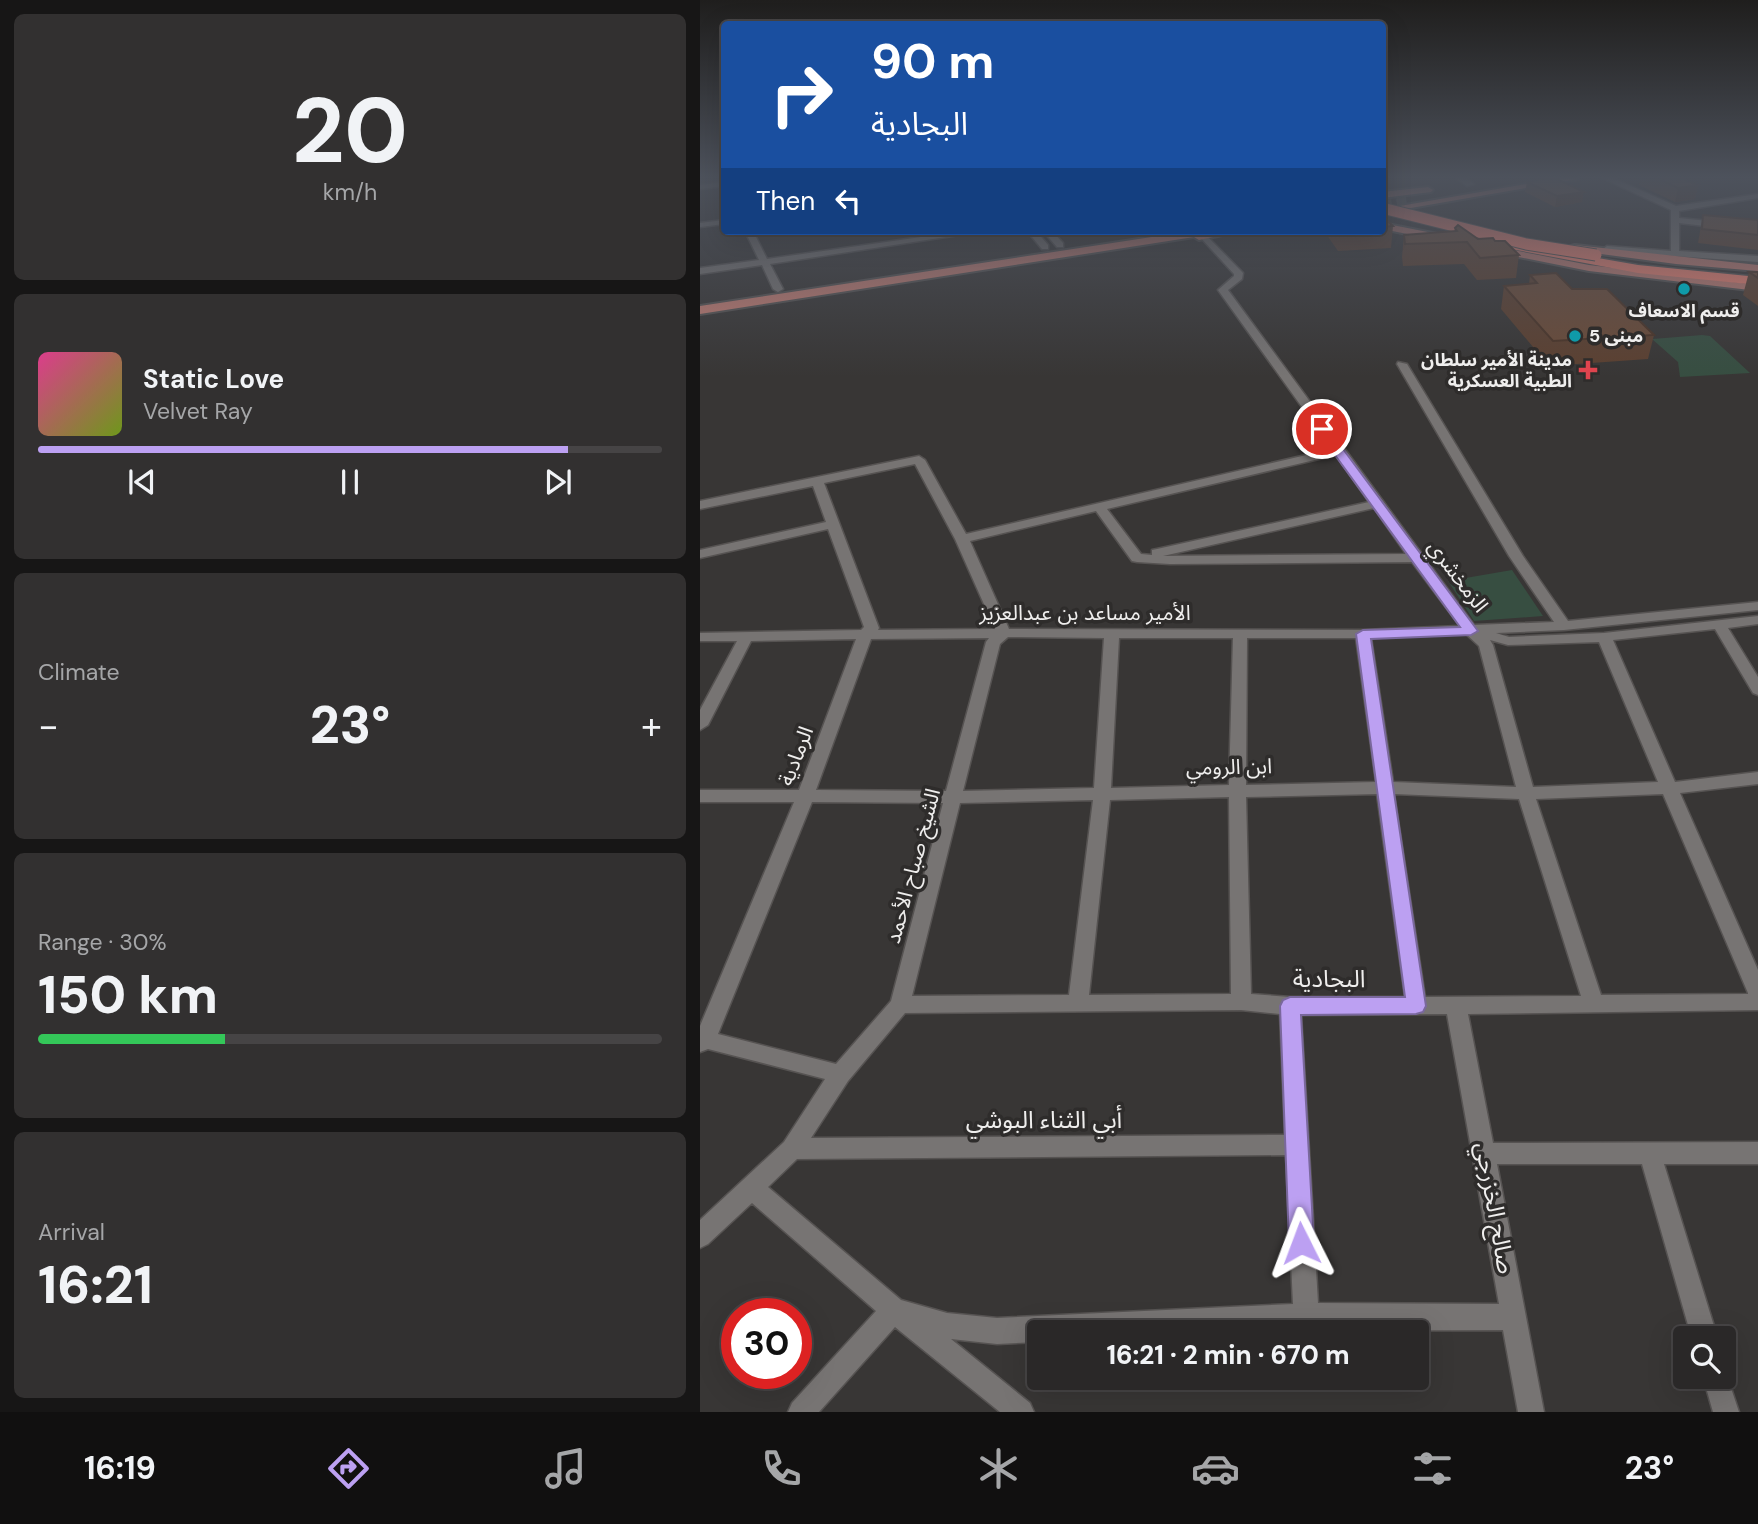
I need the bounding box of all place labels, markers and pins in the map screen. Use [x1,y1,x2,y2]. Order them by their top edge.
marker: قسم الاسعاف [1676,281,1692,297]
place label: قسم الاسعاف [1628,299,1740,324]
place label: مبنى 5 [1589,324,1643,348]
marker: مبنى 5 [1567,328,1583,344]
place label: مدينة الأمير سلطان الطبية العسكرية [1421,348,1572,393]
marker: مدينة الأمير سلطان الطبية العسكرية [1578,360,1598,380]
pin [1292,399,1352,459]

